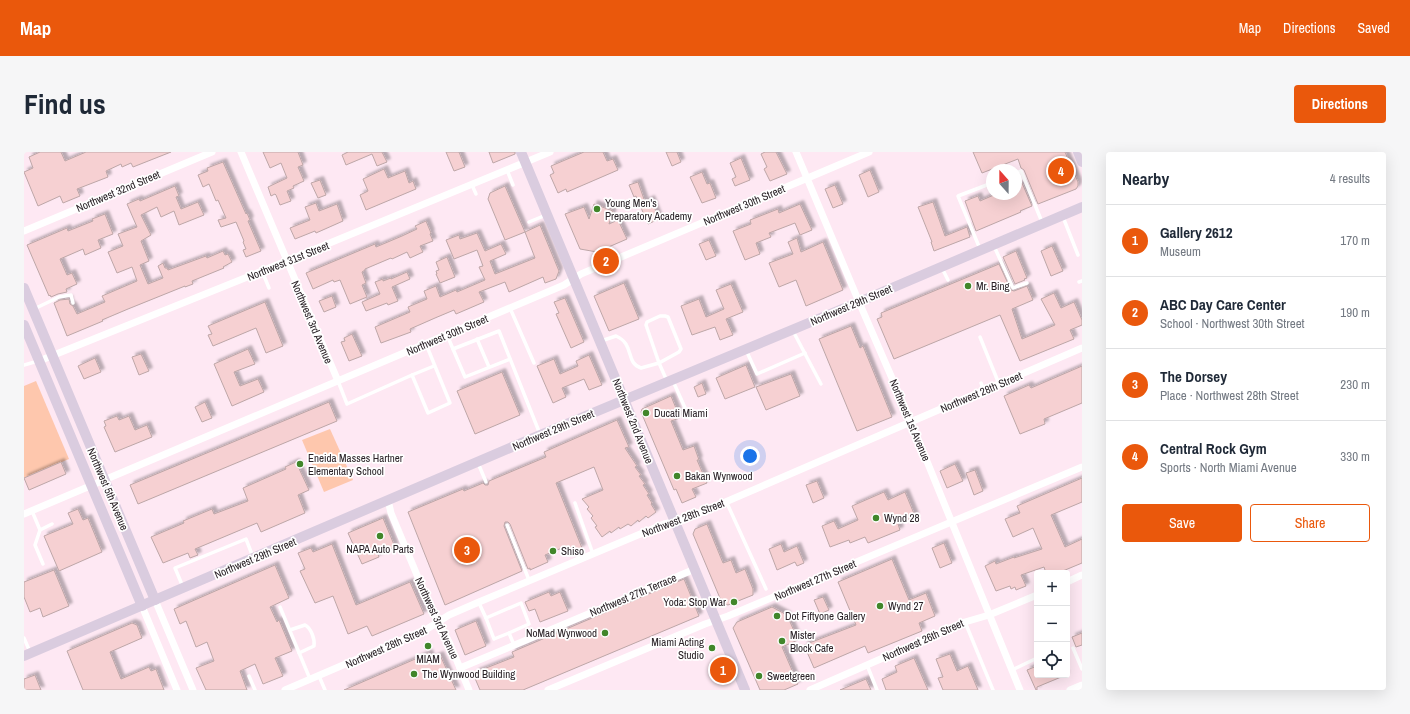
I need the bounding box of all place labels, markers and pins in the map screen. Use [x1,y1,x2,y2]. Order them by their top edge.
pin: 4 [1048,156,1074,186]
place label: Young Men's Preparatory Academy [605,196,692,223]
marker: Young Men's Preparatory Academy [592,204,602,214]
pin: 2 [593,246,619,276]
place label: Mr. Bing [976,279,1010,293]
marker: Mr. Bing [963,281,973,291]
place label: Ducati Miami [654,406,708,420]
marker: Ducati Miami [641,408,651,418]
place label: Eneida Masses Hartner Elementary School [308,451,403,478]
marker: Eneida Masses Hartner Elementary School [295,459,305,469]
place label: Bakan Wynwood [685,469,753,483]
marker: Bakan Wynwood [672,471,682,481]
place label: Wynd 28 [884,511,920,525]
marker: Wynd 28 [871,513,881,523]
marker: NAPA Auto Parts [375,531,385,541]
pin: 3 [454,535,480,565]
place label: NAPA Auto Parts [346,542,414,556]
place label: Shiso [561,544,584,558]
marker: Shiso [548,546,558,556]
place label: Yoda: Stop War [663,595,726,609]
marker: Yoda: Stop War [729,597,739,607]
place label: Wynd 27 [888,599,924,613]
marker: Wynd 27 [875,601,885,611]
place label: Dot Fiftyone Gallery [785,609,866,623]
marker: Dot Fiftyone Gallery [772,611,782,621]
place label: NoMad Wynwood [526,626,597,640]
marker: NoMad Wynwood [600,628,610,638]
place label: Mister Block Cafe [790,628,834,655]
place label: Miami Acting Studio [651,635,704,662]
marker: Mister Block Cafe [777,636,787,646]
marker: MIAM [423,641,433,651]
marker: Miami Acting Studio [707,643,717,653]
place label: MIAM [416,652,440,666]
pin: 1 [710,655,736,685]
place label: The Wynwood Building [422,667,515,681]
marker: The Wynwood Building [409,669,419,679]
place label: Sweetgreen [767,669,815,683]
marker: Sweetgreen [754,671,764,681]

